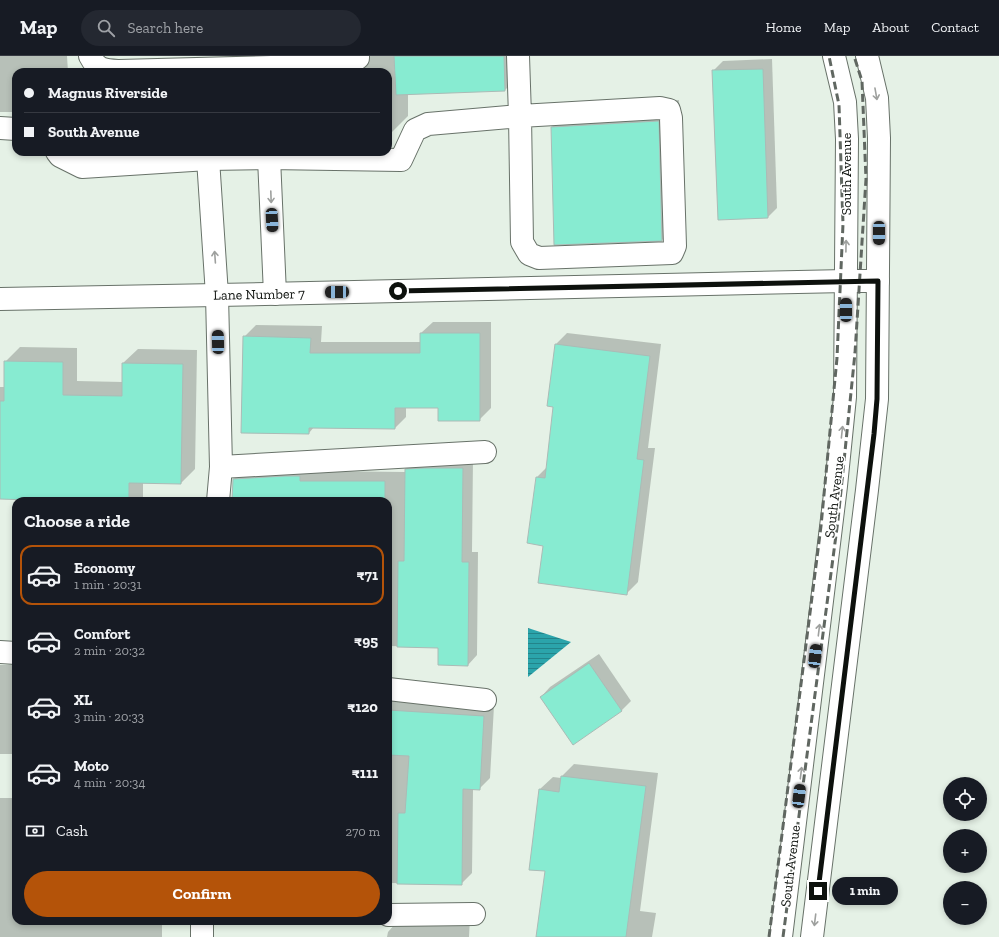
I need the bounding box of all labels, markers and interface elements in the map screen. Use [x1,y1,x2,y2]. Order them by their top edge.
search box [81,10,361,46]
text: Map [20,16,57,39]
icon: search [95,17,117,39]
text: Search here [127,19,203,37]
text: Home [766,19,802,36]
text: Map [824,19,850,36]
text: About [872,19,909,36]
text: Contact [931,19,979,36]
text: Magnus Riverside [48,84,167,102]
one-way arrow [872,87,880,100]
text: South Avenue [48,123,139,141]
street label: South Avenue [838,132,855,215]
one-way arrow [267,190,275,203]
car [265,208,279,232]
car [873,221,885,245]
one-way arrow [842,240,850,253]
one-way arrow [211,251,218,264]
route start [389,282,407,300]
street label: Lane Number 7 [213,285,305,304]
car [325,286,349,298]
car [840,298,852,322]
car [212,330,224,354]
one-way arrow [838,426,845,439]
street label: South Avenue [821,455,848,539]
text: Choose a ride [24,510,130,532]
icon: car [26,557,62,593]
text: Economy [74,559,135,577]
text: ₹71 [356,566,378,584]
text: 1 min · 20:31 [74,577,141,592]
icon: car [26,623,62,659]
one-way arrow [815,624,822,637]
text: Comfort [74,625,130,643]
text: ₹95 [354,632,378,650]
text: 2 min · 20:32 [74,643,145,658]
car [808,643,822,669]
icon: car [26,689,62,725]
text: XL [74,691,92,709]
text: ₹120 [347,698,378,716]
text: 3 min · 20:33 [74,709,144,724]
icon: car [26,755,62,791]
text: Moto [74,757,109,775]
text: ₹111 [352,764,378,782]
one-way arrow [797,767,805,780]
text: 4 min · 20:34 [74,775,145,790]
map controls [943,777,987,925]
button: locate [943,777,987,821]
car [792,783,806,809]
icon: cash [24,820,46,842]
text: Cash [56,822,88,840]
text: 270 m [346,824,380,839]
street label: South Avenue [777,824,804,908]
button: + [943,829,987,873]
button: Confirm [24,871,380,917]
callout: 1 min [832,877,898,905]
button: − [943,881,987,925]
route end [809,882,827,900]
text: 1 min [850,883,880,898]
one-way arrow [811,913,818,926]

